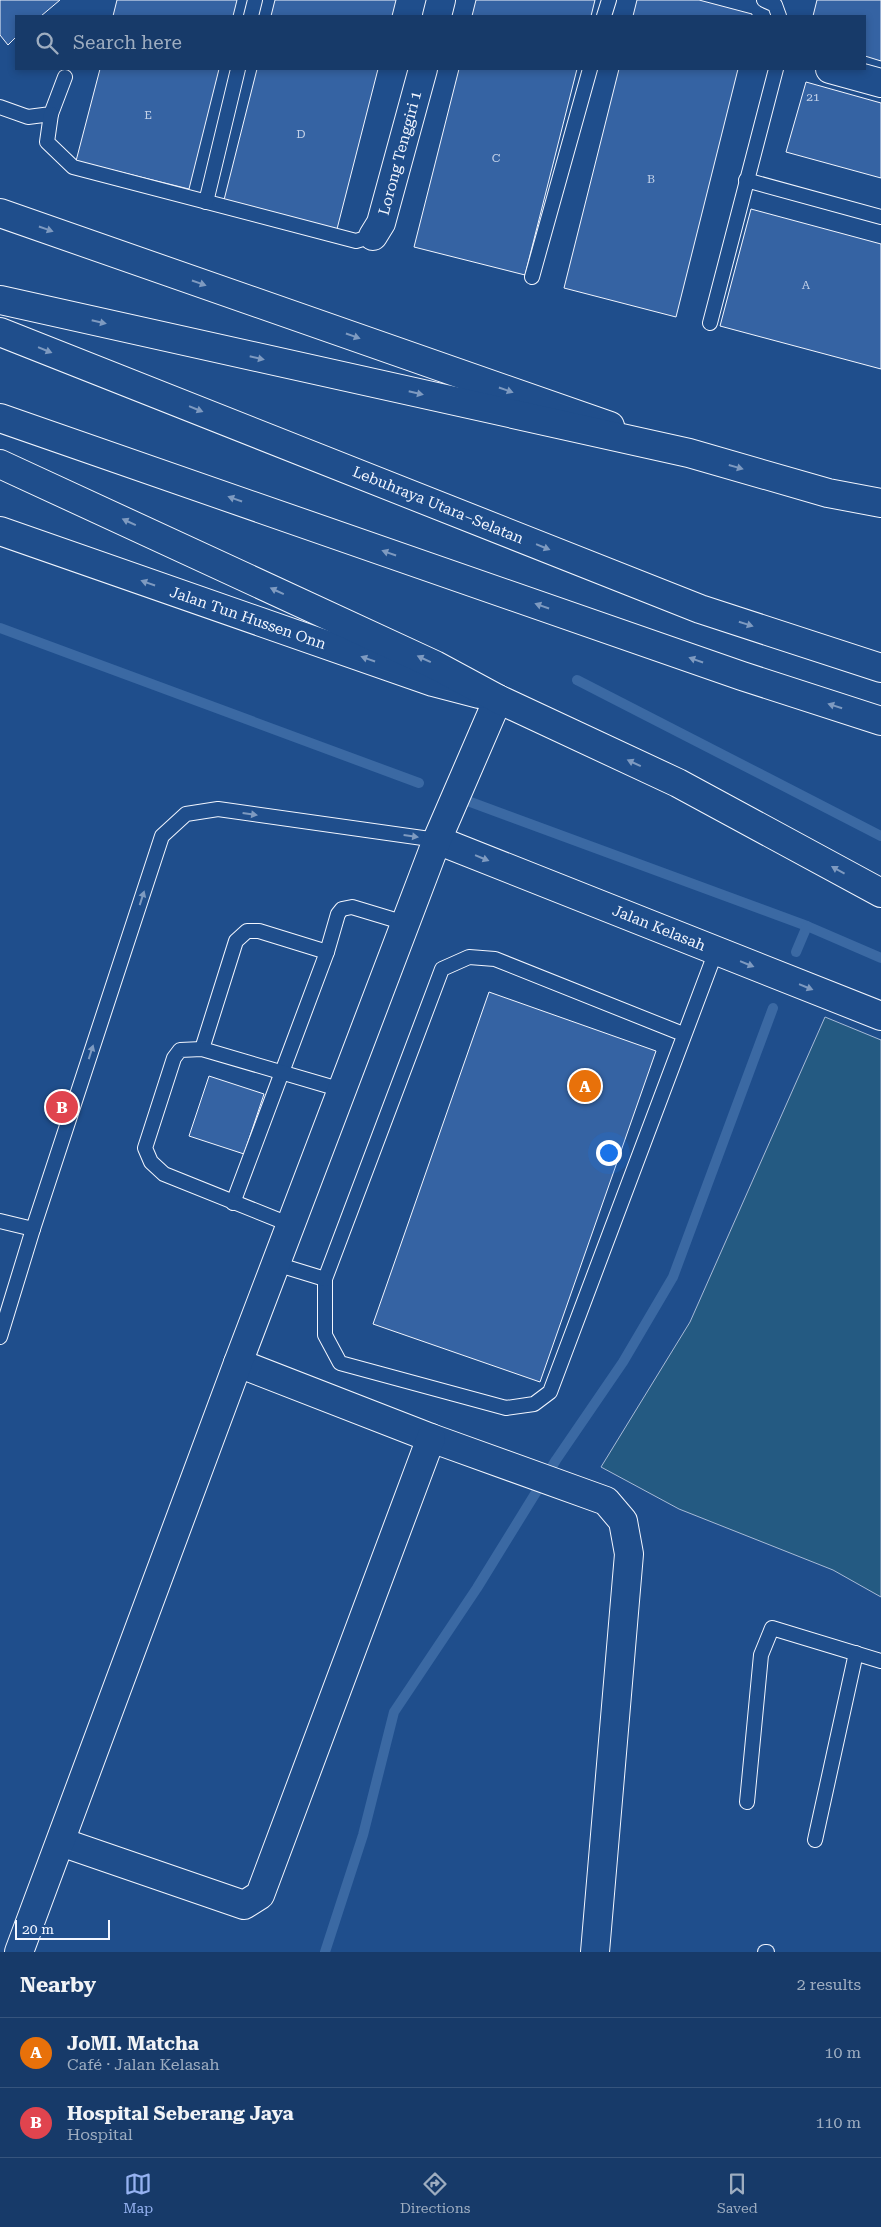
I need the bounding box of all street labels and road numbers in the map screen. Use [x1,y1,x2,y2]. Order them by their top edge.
street label: Lorong Tenggiri 1 [375,89,425,217]
street label: Lebuhraya Utara–Selatan [350,462,526,548]
street label: Jalan Tun Hussen Onn [168,583,329,653]
street label: Jalan Kelasah [610,901,708,955]

